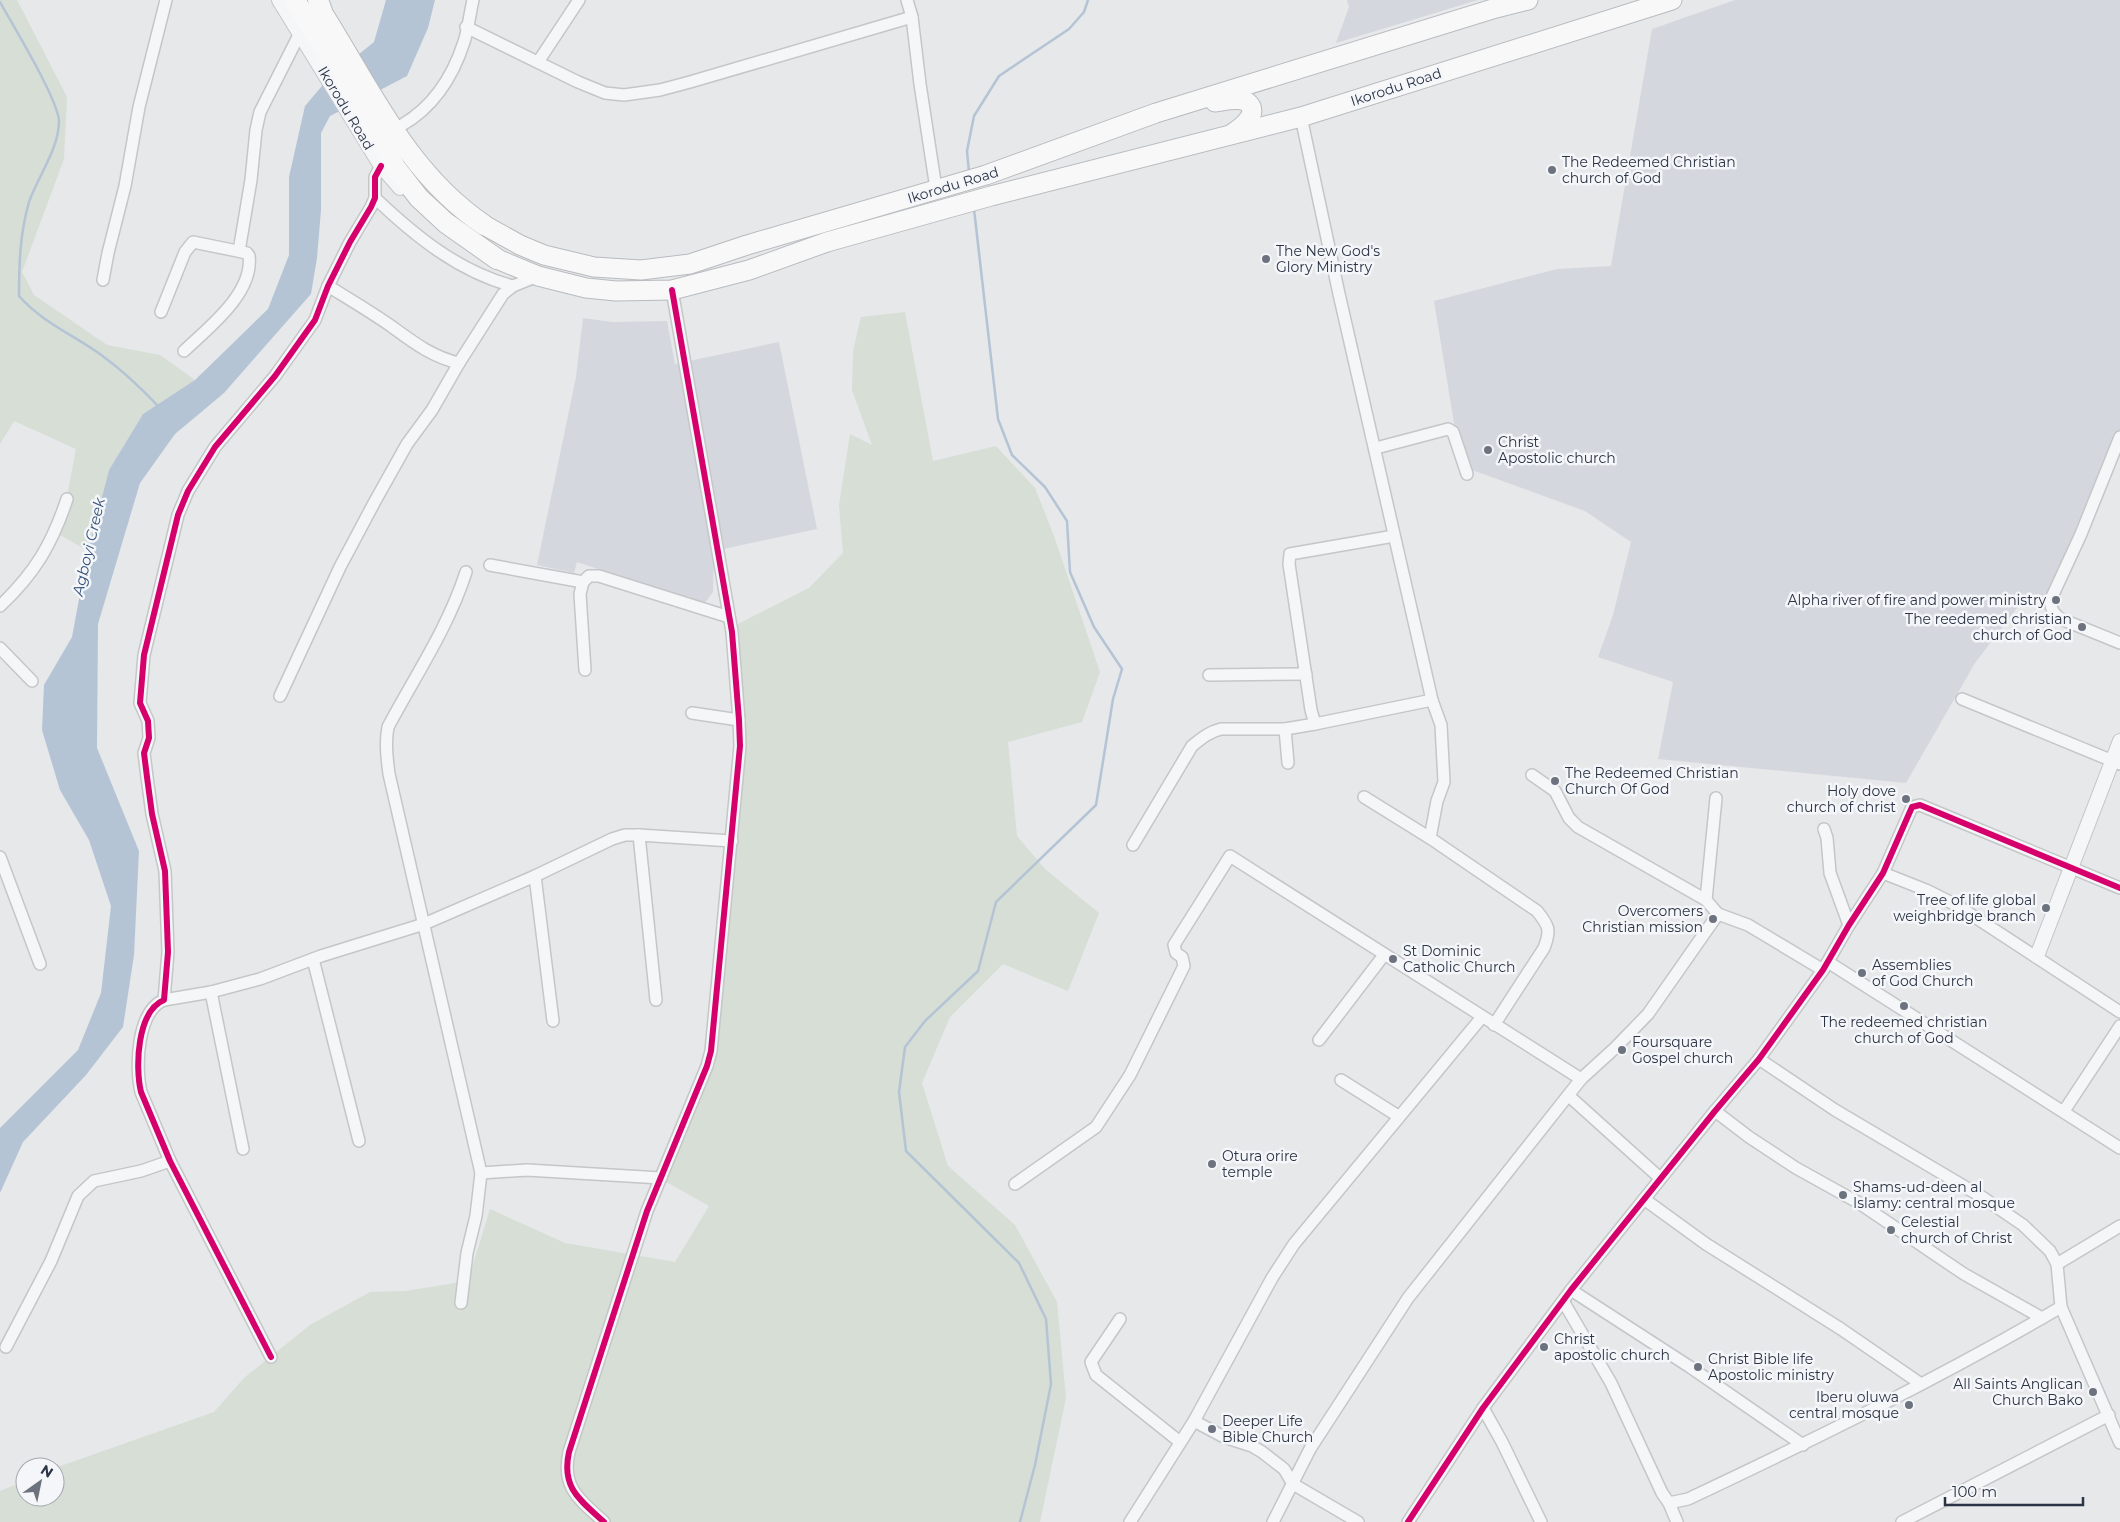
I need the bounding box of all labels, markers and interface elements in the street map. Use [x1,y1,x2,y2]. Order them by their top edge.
street label: Ikorodu Road [314,63,378,153]
street label: Ikorodu Road [1348,64,1444,110]
place label: The Redeemed Christian church of God [1562,153,1736,187]
street label: Ikorodu Road [905,163,1001,207]
marker: The Redeemed Christian church of God [1546,164,1558,176]
place label: The New God's Glory Ministry [1276,242,1380,276]
marker: The New God's Glory Ministry [1260,253,1272,265]
place label: Christ Apostolic church [1498,433,1616,467]
marker: Christ Apostolic church [1482,444,1494,456]
water label: Agboyi Creek [68,495,109,599]
place label: Alpha river of fire and power ministry [1787,591,2046,609]
marker: Alpha river of fire and power ministry [2050,594,2062,606]
place label: The reedemed christian church of God [1905,610,2072,644]
marker: The reedemed christian church of God [2076,621,2088,633]
place label: The Redeemed Christian Church Of God [1565,764,1739,798]
marker: The Redeemed Christian Church Of God [1549,775,1561,787]
place label: Holy dove church of christ [1787,782,1896,816]
marker: Holy dove church of christ [1900,793,1912,805]
place label: Tree of life global weighbridge branch [1893,891,2036,925]
place label: Overcomers Christian mission [1582,902,1703,936]
marker: Tree of life global weighbridge branch [2040,902,2052,914]
marker: Overcomers Christian mission [1707,913,1719,925]
place label: St Dominic Catholic Church [1403,942,1516,976]
marker: St Dominic Catholic Church [1387,953,1399,965]
place label: Assemblies of God Church [1872,956,1973,990]
marker: Assemblies of God Church [1856,967,1868,979]
marker: The redeemed christian church of God [1898,1000,1910,1012]
place label: The redeemed christian church of God [1821,1013,1987,1047]
place label: Foursquare Gospel church [1632,1033,1733,1067]
marker: Foursquare Gospel church [1616,1044,1628,1056]
place label: Otura orire temple [1222,1147,1298,1181]
marker: Otura orire temple [1206,1158,1218,1170]
place label: Shams-ud-deen al Islamy: central mosque [1853,1178,2015,1212]
marker: Shams-ud-deen al Islamy: central mosque [1837,1189,1849,1201]
place label: Celestial church of Christ [1901,1213,2013,1247]
marker: Celestial church of Christ [1885,1224,1897,1236]
place label: Christ apostolic church [1554,1330,1670,1364]
marker: Christ apostolic church [1538,1341,1550,1353]
place label: Christ Bible life Apostolic ministry [1708,1350,1834,1384]
marker: Christ Bible life Apostolic ministry [1692,1361,1704,1373]
place label: All Saints Anglican Church Bako [1953,1375,2083,1409]
marker: All Saints Anglican Church Bako [2087,1386,2099,1398]
place label: Iberu oluwa central mosque [1789,1388,1899,1422]
marker: Iberu oluwa central mosque [1903,1399,1915,1411]
place label: Deeper Life Bible Church [1222,1412,1313,1446]
marker: Deeper Life Bible Church [1206,1423,1218,1435]
north arrow [15,1457,65,1507]
text: N [37,1460,57,1482]
scale bar [1945,1474,2082,1506]
text: 100 m [1952,1482,1997,1501]

